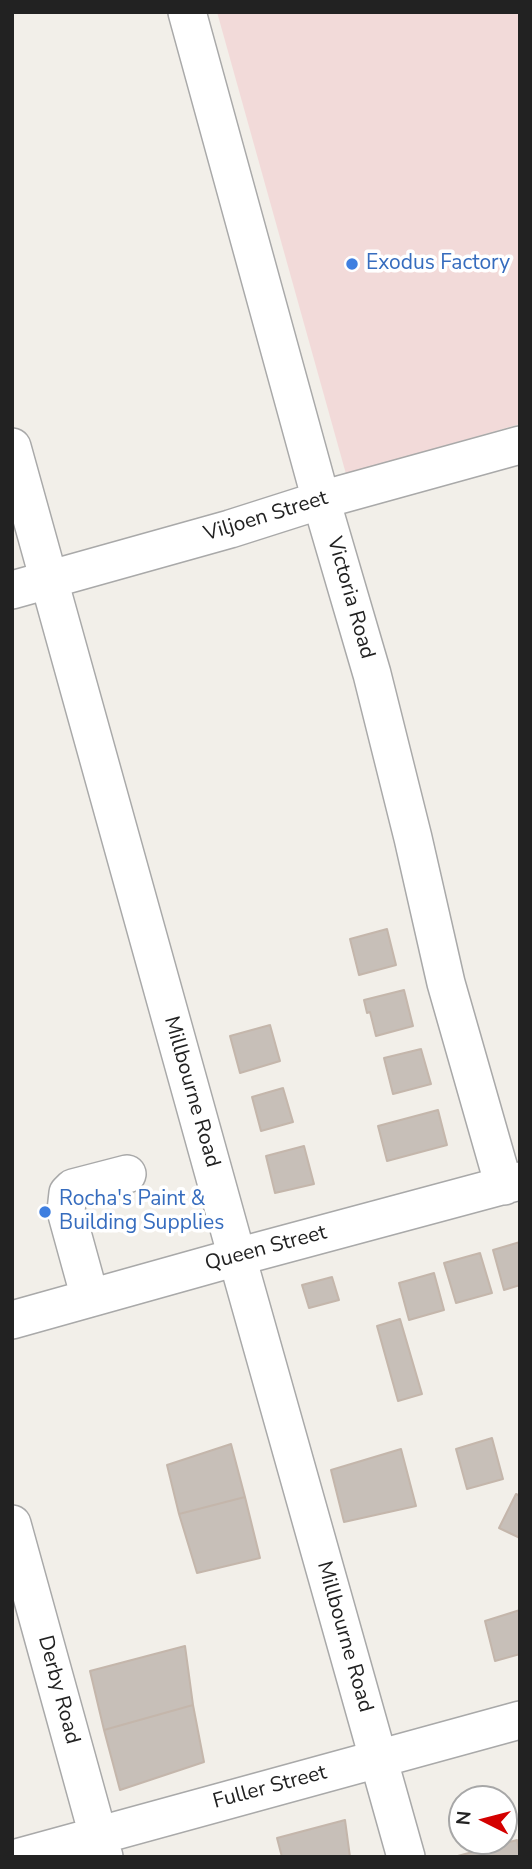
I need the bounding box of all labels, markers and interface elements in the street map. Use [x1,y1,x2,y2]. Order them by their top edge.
place label: Exodus Factory [366,251,510,277]
marker: Exodus Factory [344,256,360,272]
street label: Viljoen Street [201,486,331,548]
street label: Victoria Road [321,534,379,662]
street label: Millbourne Road [157,1014,225,1170]
place label: Rocha's Paint & Building Supplies [59,1187,224,1237]
marker: Rocha's Paint & Building Supplies [37,1204,53,1220]
street label: Queen Street [202,1221,330,1277]
street label: Millbourne Road [310,1559,378,1715]
street label: Derby Road [31,1633,85,1747]
street label: Fuller Street [210,1761,330,1815]
north arrow [448,1785,518,1855]
text: N [450,1810,478,1826]

